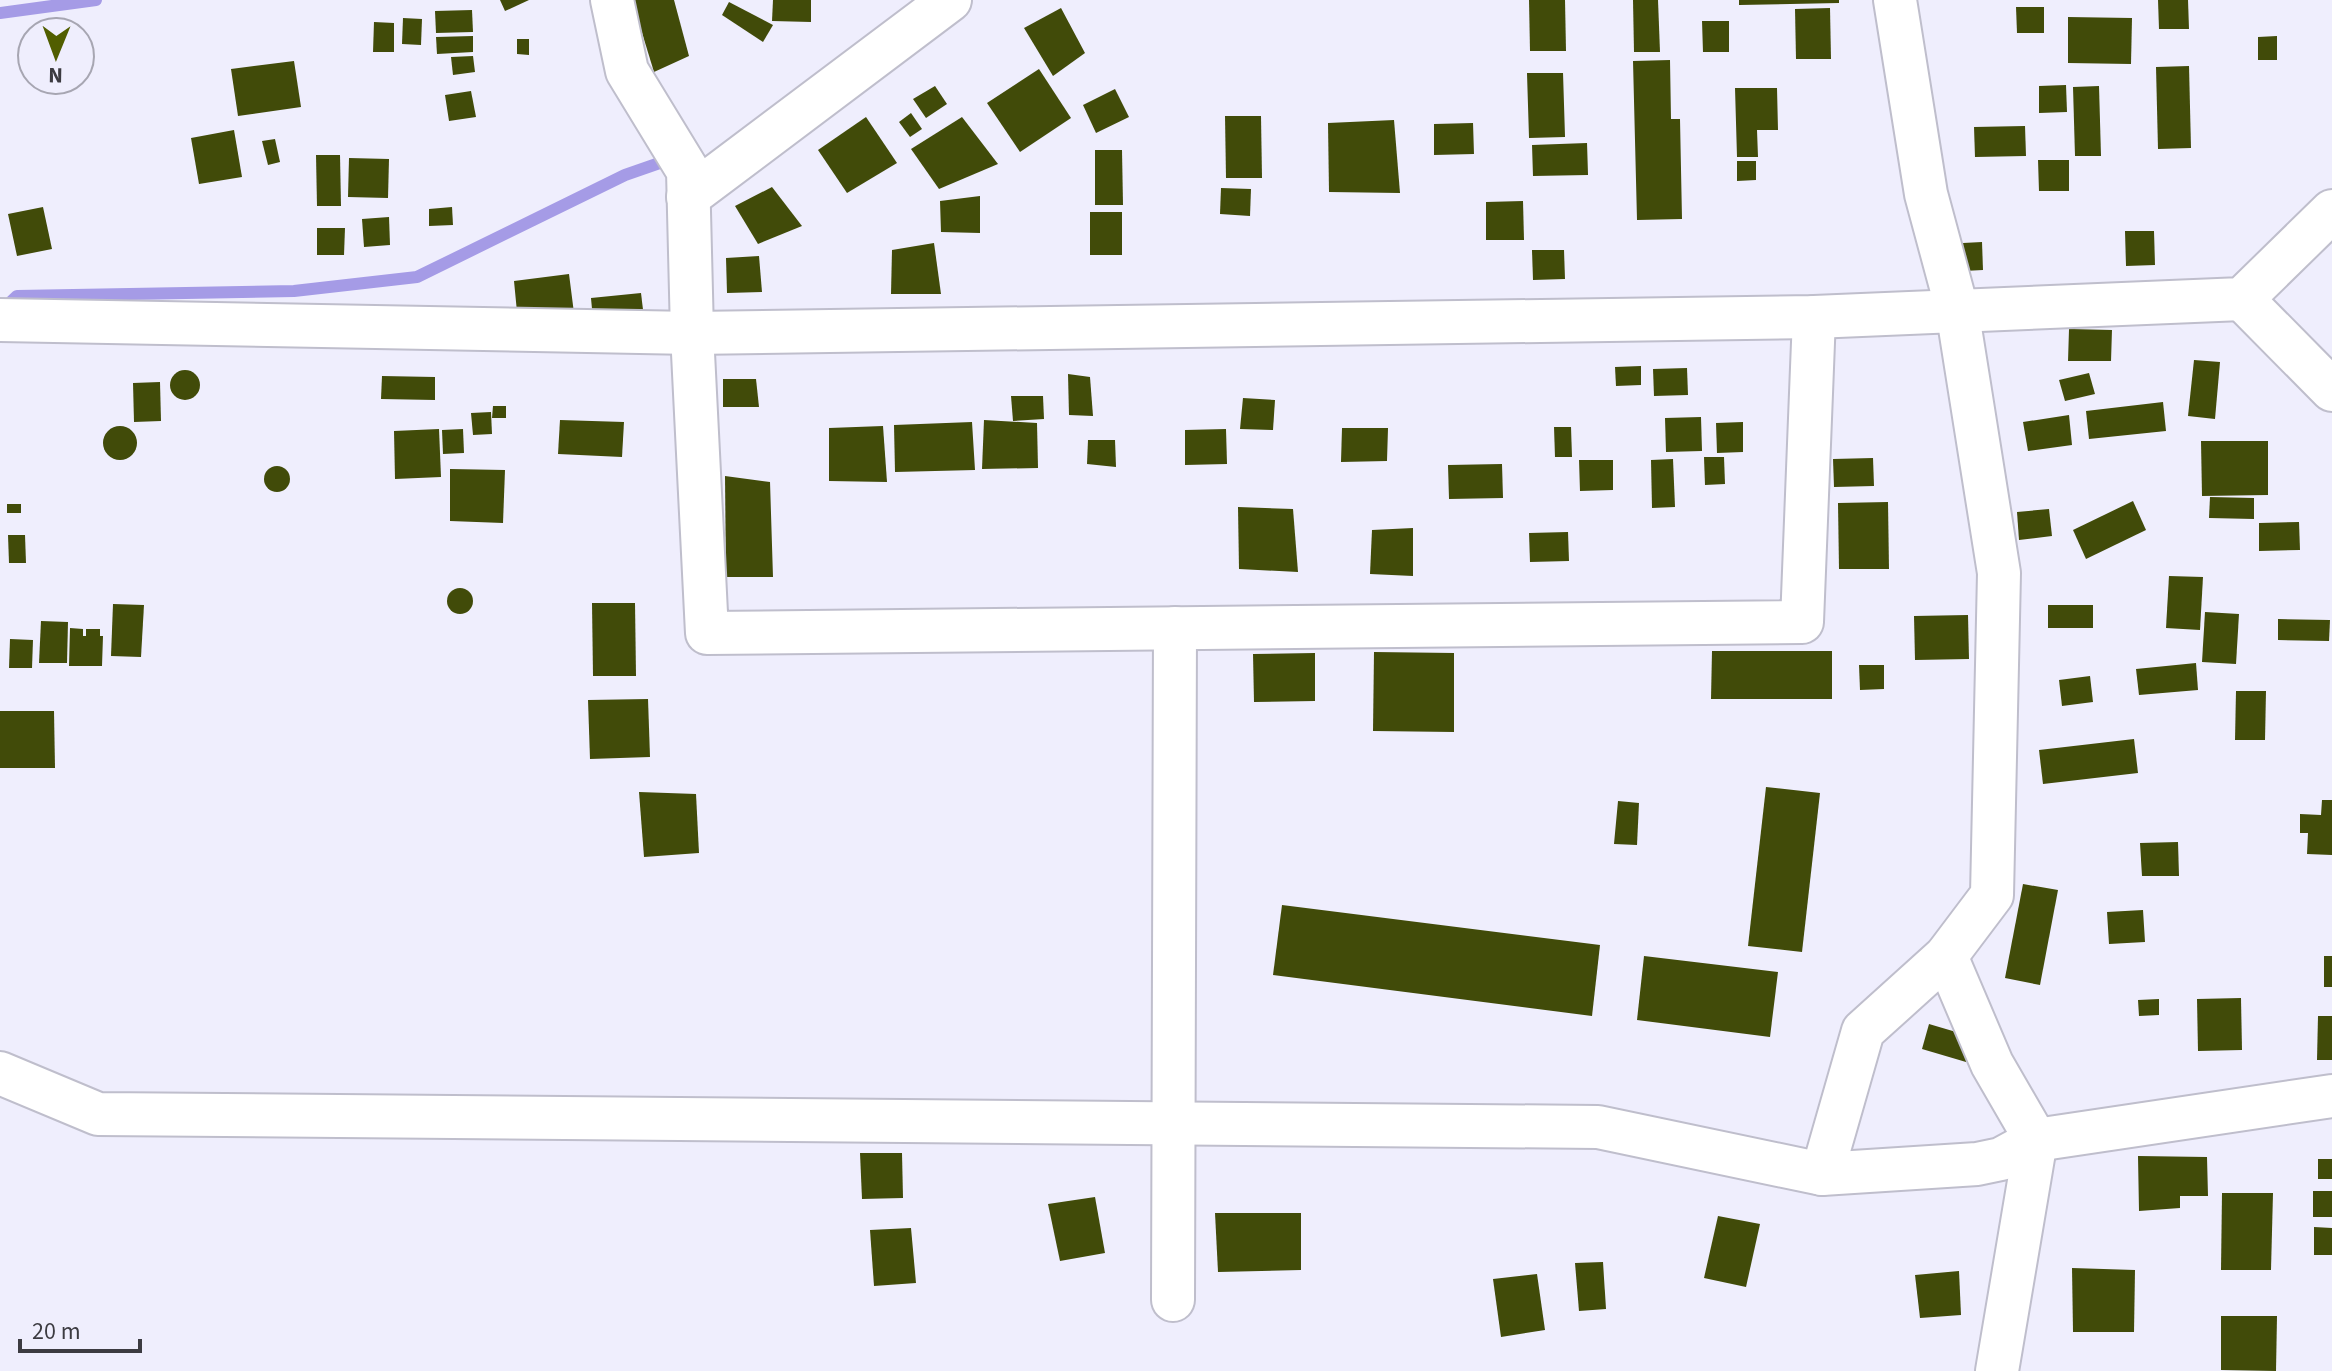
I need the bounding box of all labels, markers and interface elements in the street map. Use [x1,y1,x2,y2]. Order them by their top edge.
north arrow [16,16,96,96]
text: N [48,59,63,91]
scale bar [20,1303,140,1353]
text: 20 m [32,1314,81,1349]

